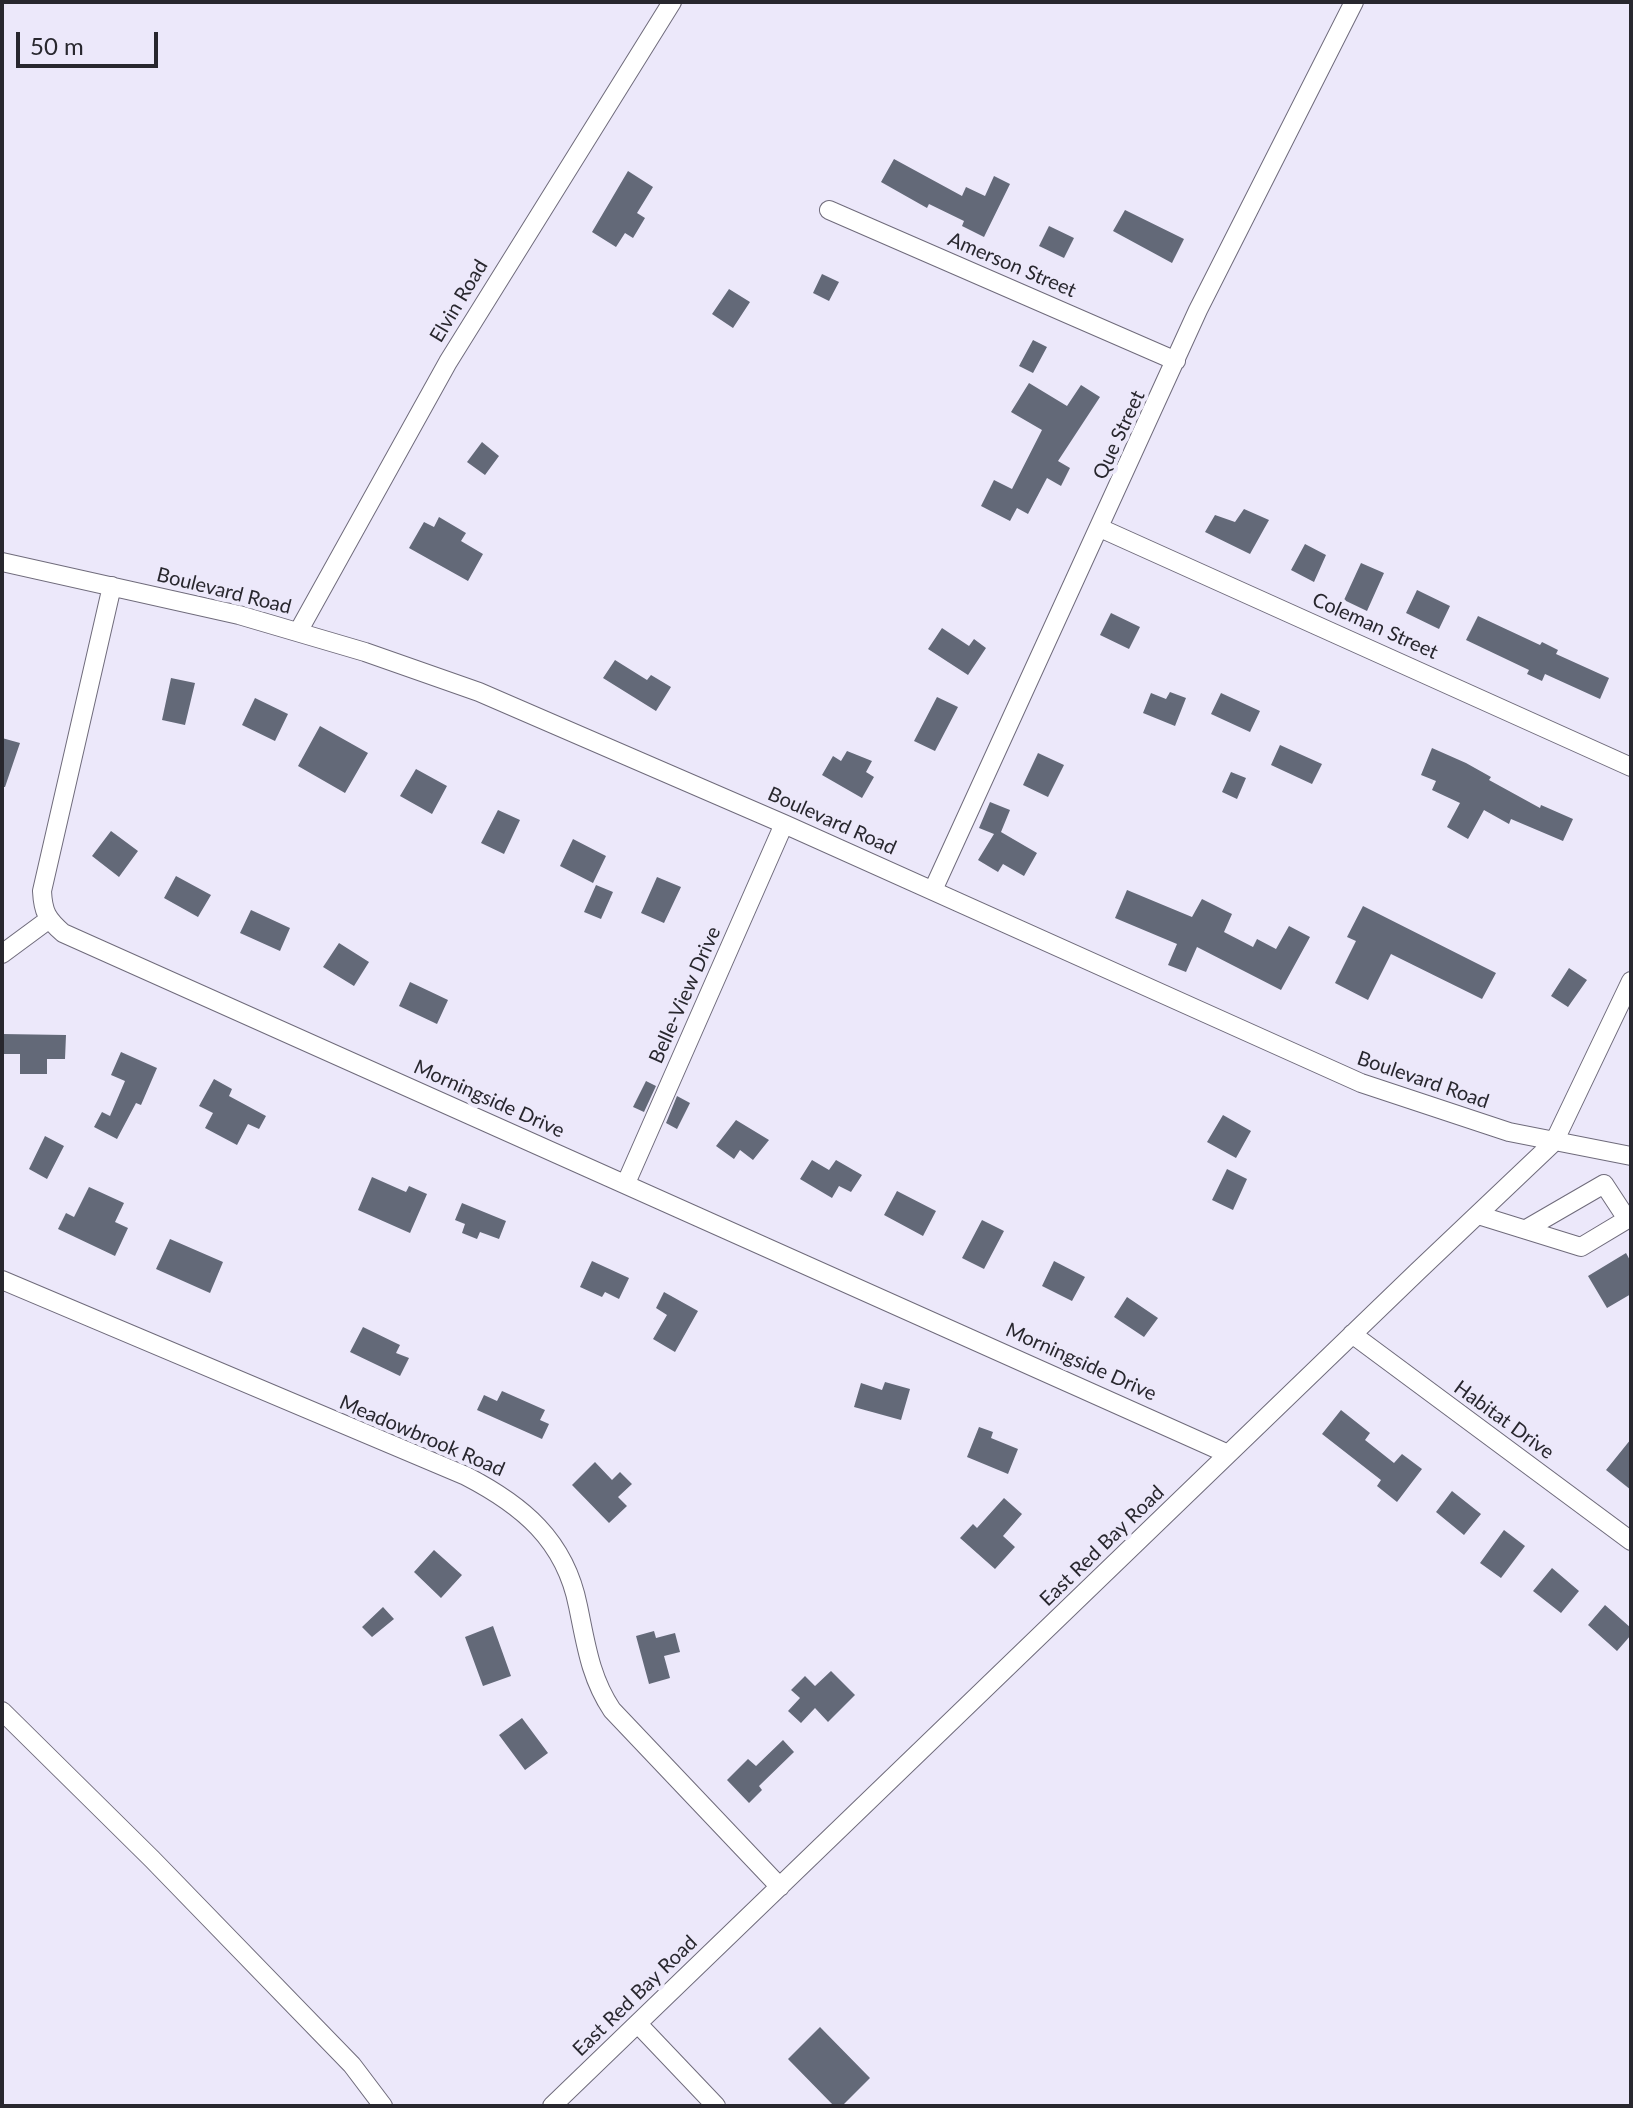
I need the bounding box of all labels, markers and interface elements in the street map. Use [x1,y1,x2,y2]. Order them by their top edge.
scale bar [20,16,162,66]
text: 50 m [30,31,84,60]
street label: Amerson Street [944,227,1080,303]
street label: Elvin Road [425,255,493,347]
street label: Que Street [1088,387,1150,483]
street label: Boulevard Road [154,563,294,619]
street label: Coleman Street [1308,588,1442,664]
street label: Boulevard Road [764,782,900,860]
street label: Belle-View Drive [644,923,726,1067]
street label: Boulevard Road [1354,1046,1492,1114]
street label: Morningside Drive [410,1055,568,1143]
street label: Morningside Drive [1002,1318,1160,1406]
street label: Habitat Drive [1449,1376,1559,1464]
street label: Meadowbrook Road [336,1390,508,1482]
street label: East Red Bay Road [1035,1481,1169,1611]
street label: East Red Bay Road [568,1931,702,2061]

